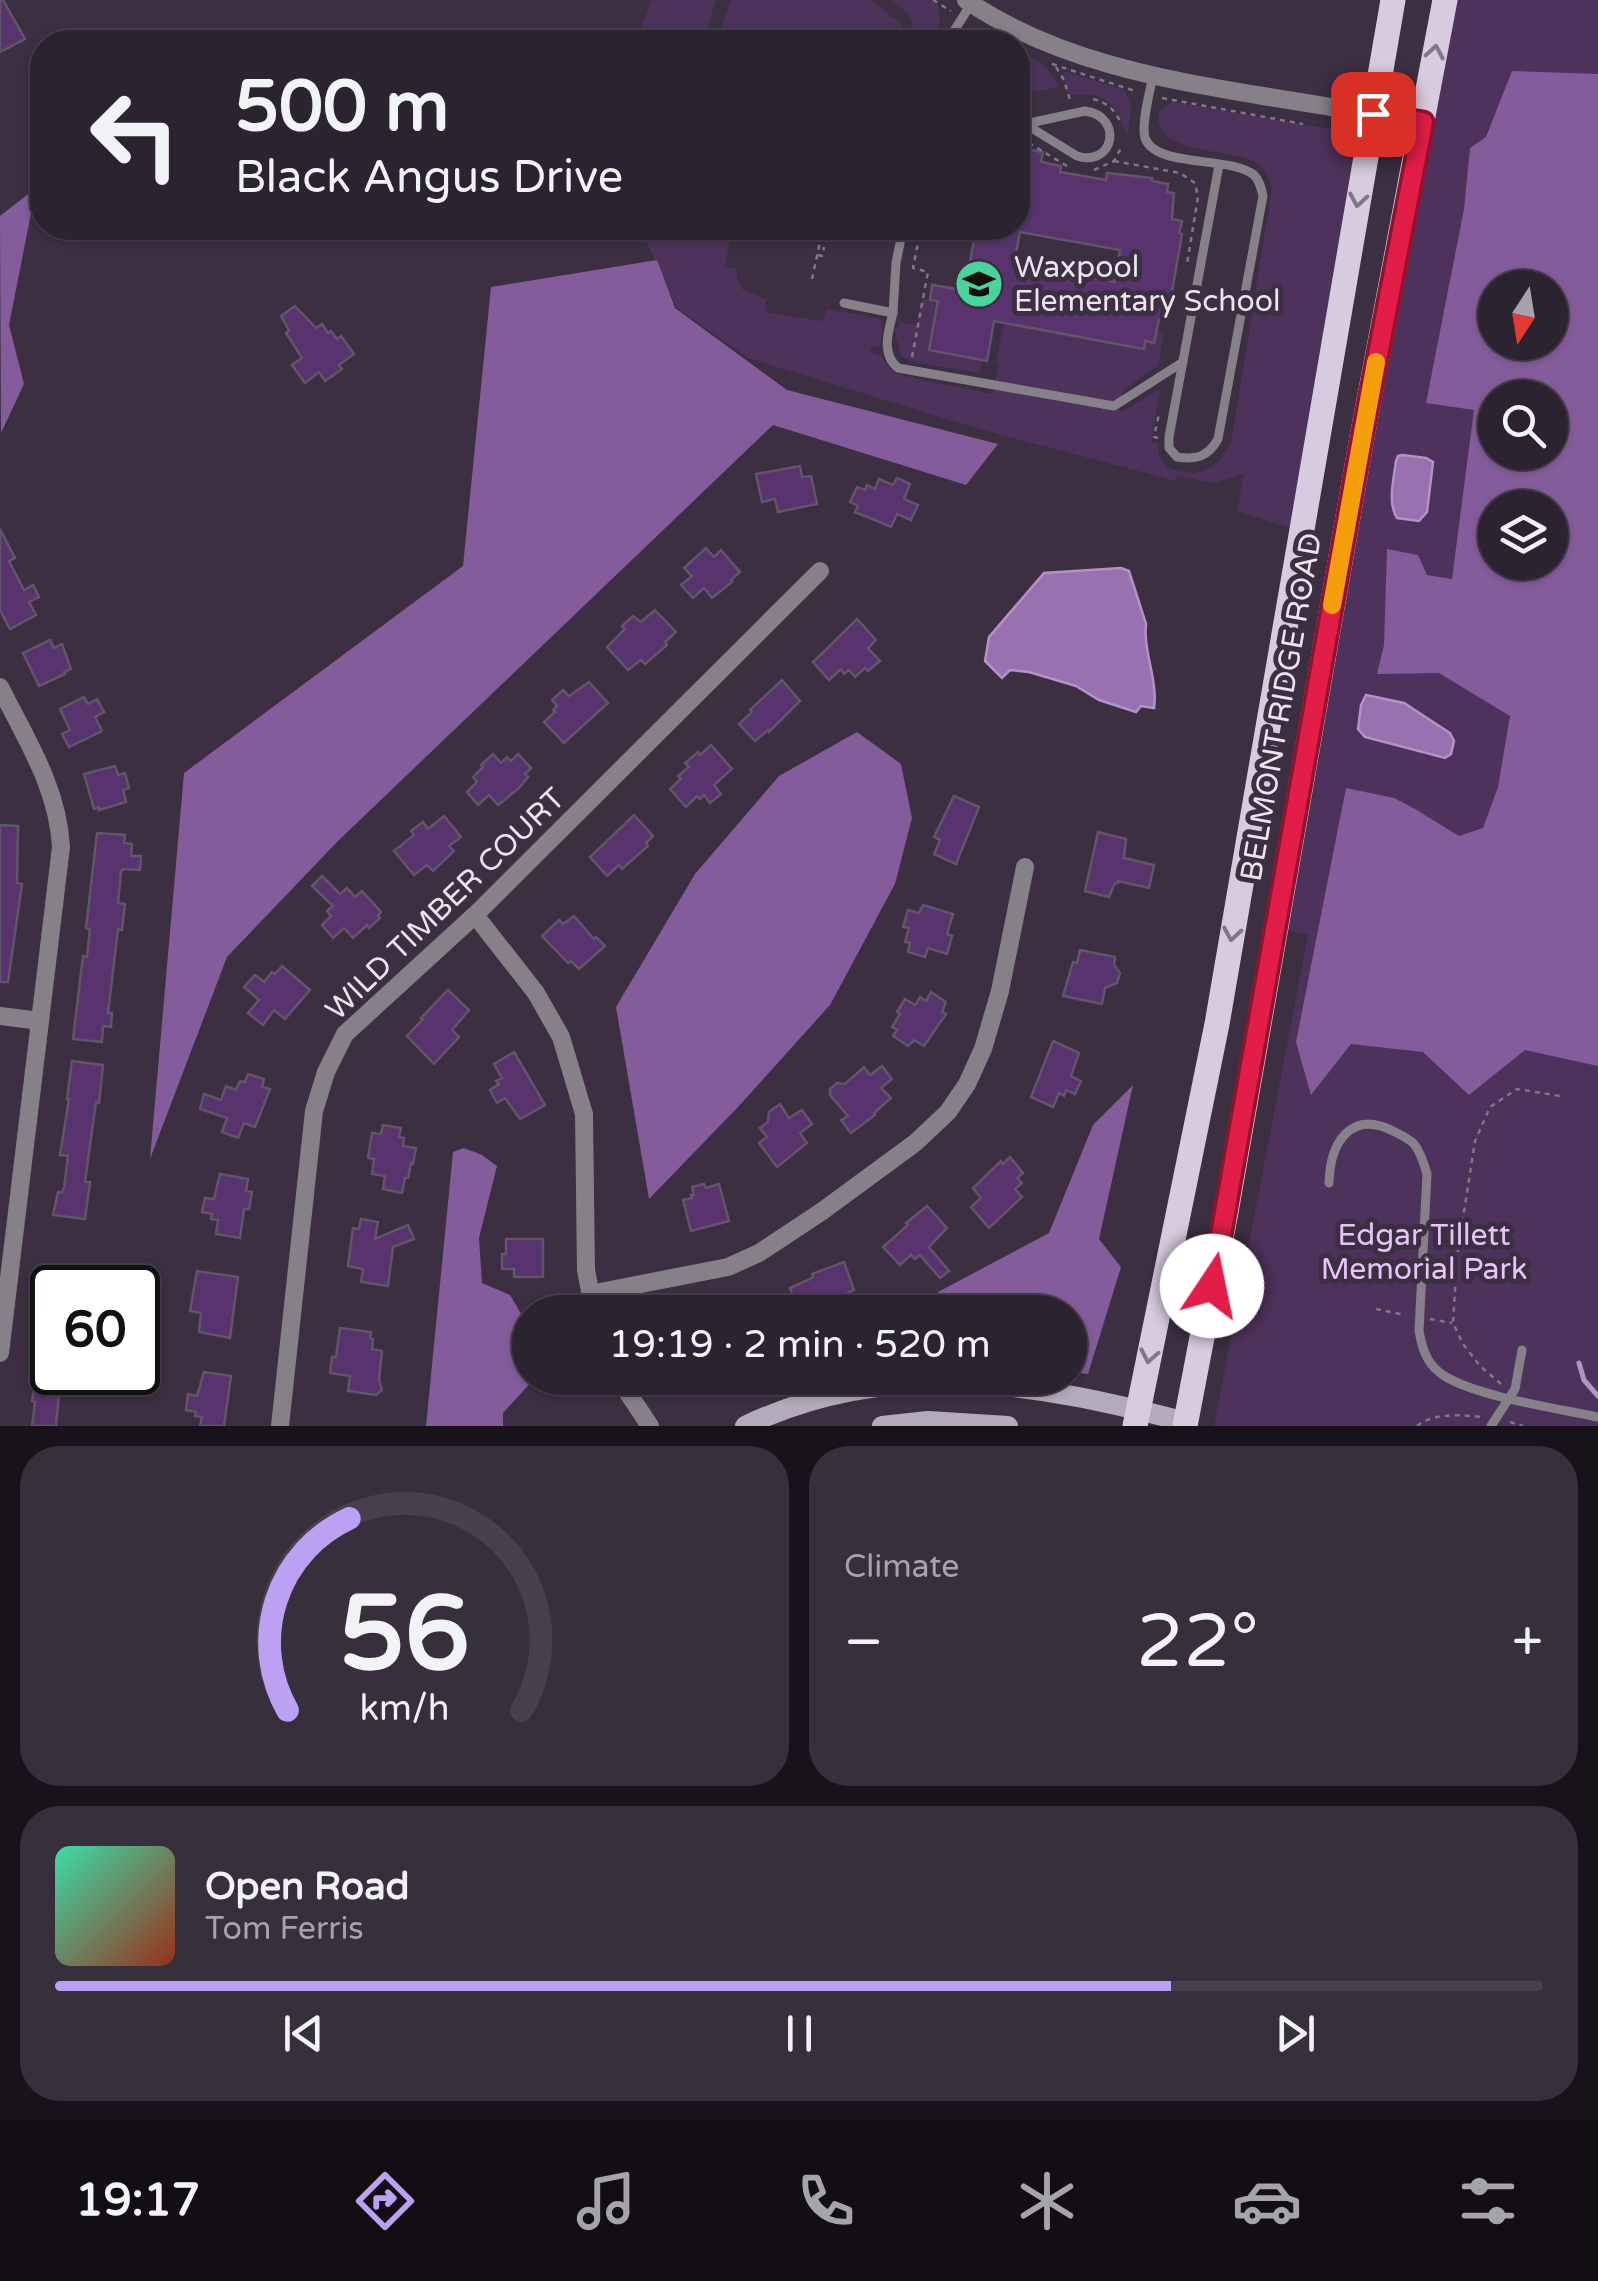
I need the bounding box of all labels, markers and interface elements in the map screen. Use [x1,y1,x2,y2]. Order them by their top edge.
one-way arrow [1424,44,1445,60]
text: 500 m [235,66,449,150]
icon: left [70,70,200,200]
pin [1331,72,1416,157]
icon: arrive [1346,87,1401,142]
text: Black Angus Drive [235,151,623,205]
one-way arrow [1348,191,1369,208]
place label: Waxpool Elementary School [1014,249,1280,320]
school or university icon: Waxpool Elementary School [953,258,1005,310]
north arrow [1478,270,1568,360]
map controls [1478,270,1568,580]
button: search [1478,380,1568,470]
button: layers [1478,490,1568,580]
street label: BELMONT RIDGE ROAD [1233,530,1330,884]
street label: WILD TIMBER COURT [318,780,573,1028]
one-way arrow [1222,926,1243,942]
park label: Edgar Tillett Memorial Park [1321,1217,1527,1288]
position arrow [1160,1234,1264,1338]
speed limit sign: 60 [30,1265,160,1395]
text: 19:19 · 2 min · 520 m [608,1322,991,1368]
one-way arrow [1140,1347,1161,1364]
text: Climate [844,1548,959,1586]
text: 56 [339,1573,470,1698]
text: 22° [1136,1597,1259,1687]
text: − [844,1610,883,1676]
text: + [1512,1610,1543,1676]
text: km/h [360,1687,449,1730]
text: Open Road [205,1864,410,1910]
text: Tom Ferris [205,1910,364,1948]
icon: previous [276,2006,331,2061]
icon: pause [772,2006,827,2061]
icon: next [1268,2006,1323,2061]
icon: directions [350,2166,420,2236]
icon: music [571,2166,641,2236]
icon: phone [791,2166,861,2236]
icon: climate [1012,2166,1082,2236]
icon: car [1232,2166,1302,2236]
icon: filters [1453,2166,1523,2236]
text: 19:17 [75,2174,200,2228]

